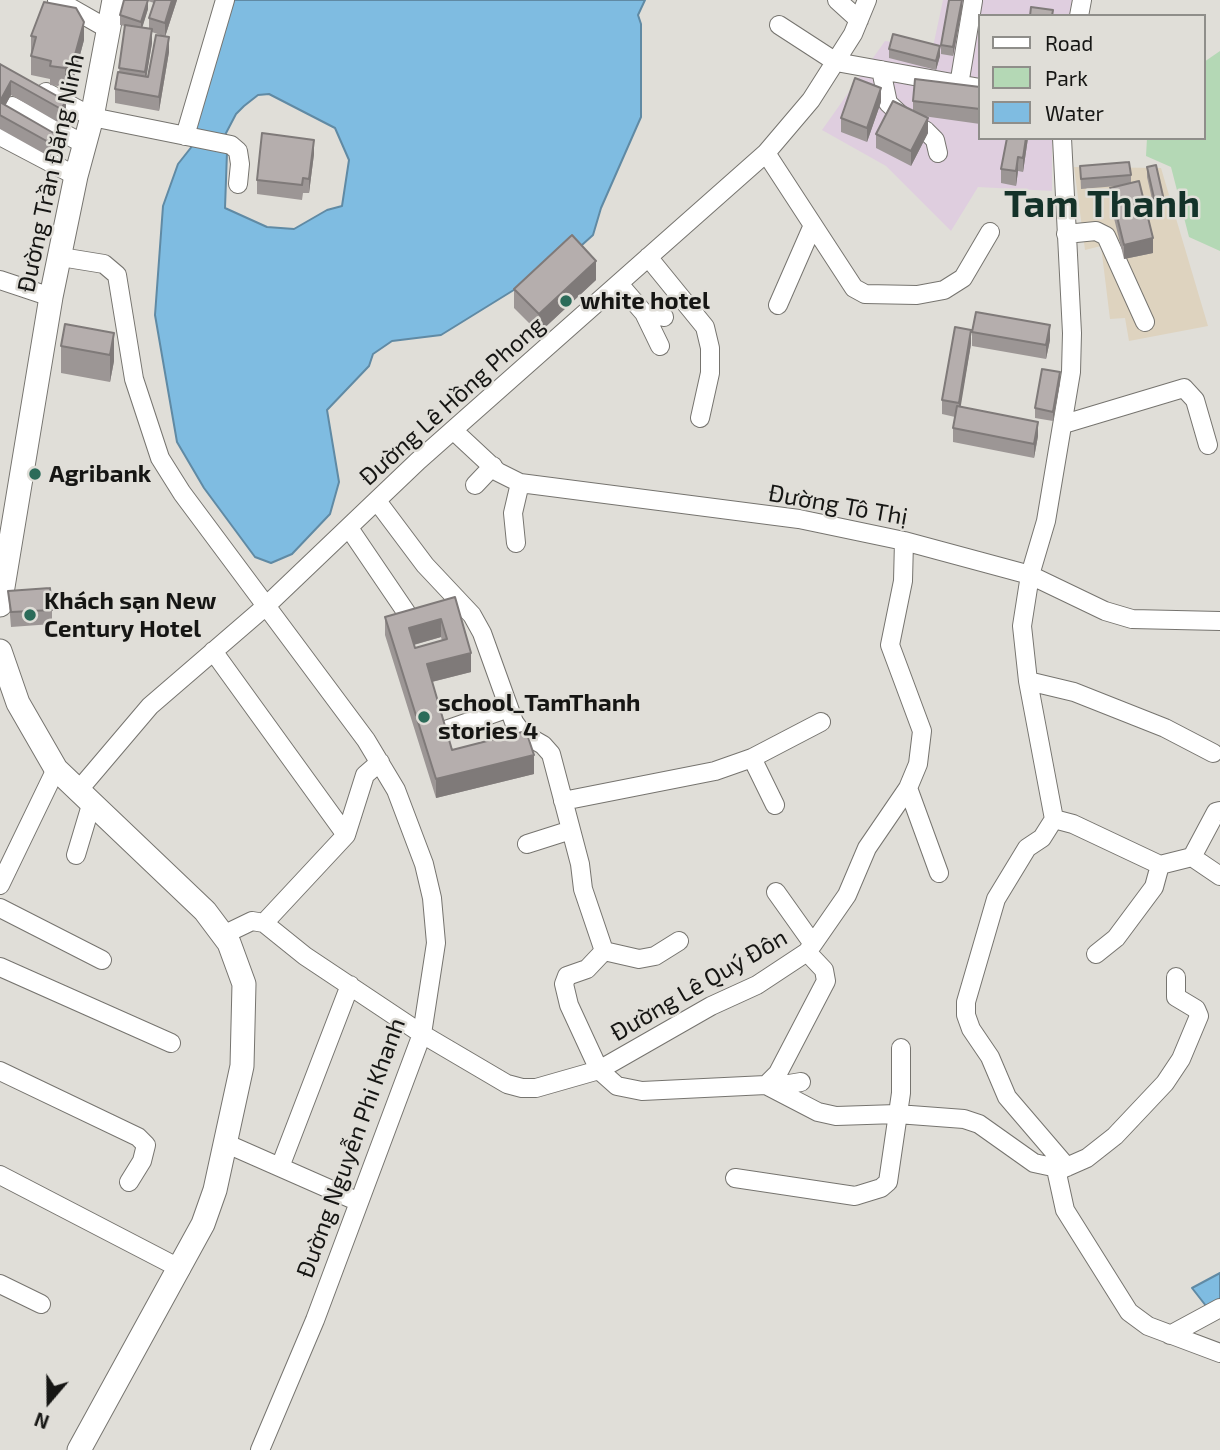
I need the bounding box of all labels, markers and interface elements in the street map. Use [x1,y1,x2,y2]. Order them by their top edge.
legend [978,14,1206,140]
text: Road [1045,30,1093,55]
street label: Đường Trần Đăng Ninh [12,51,90,295]
text: Park [1045,65,1088,90]
text: Water [1045,100,1104,125]
district label: Tam Thanh [1004,181,1200,227]
place label: white hotel [580,287,710,315]
marker: white hotel [558,293,574,309]
street label: Đường Lê Hồng Phong [354,310,550,492]
place label: Agribank [49,460,151,488]
marker: Agribank [27,466,43,482]
street label: Đường Tô Thị [766,479,910,531]
place label: Khách sạn New Century Hotel [44,587,216,643]
marker: Khách sạn New Century Hotel [22,607,38,623]
place label: school_TamThanh stories 4 [438,689,641,745]
marker: school_TamThanh stories 4 [416,709,432,725]
street label: Đường Lê Quý Đôn [606,923,792,1047]
street label: Đường Nguyễn Phi Khanh [291,1014,411,1282]
north arrow [14,1366,84,1436]
text: N [31,1408,52,1434]

